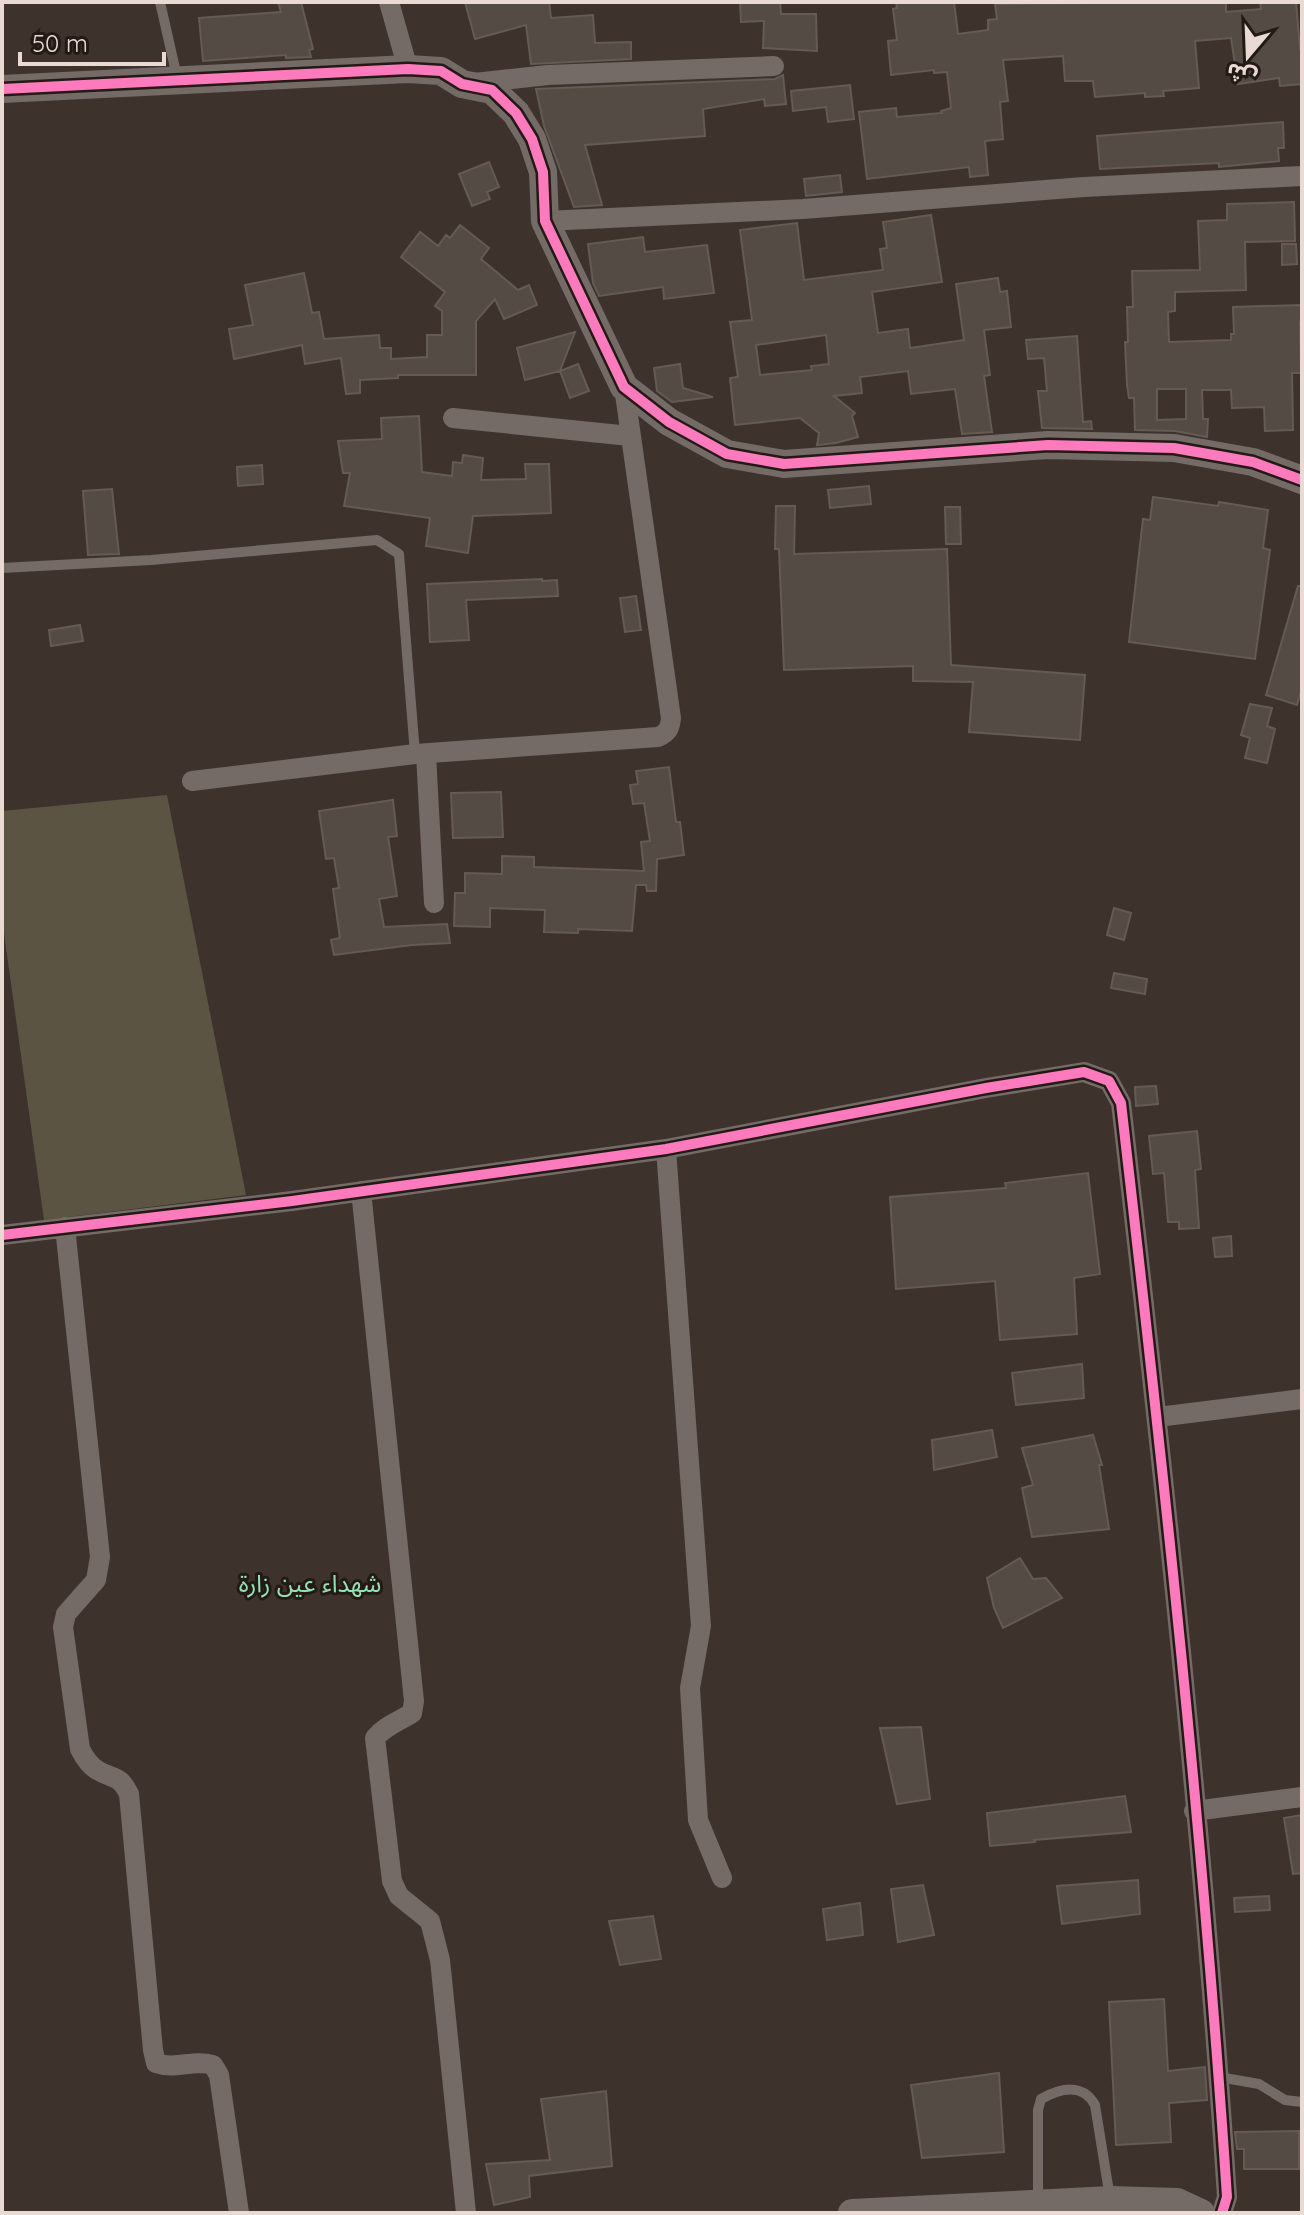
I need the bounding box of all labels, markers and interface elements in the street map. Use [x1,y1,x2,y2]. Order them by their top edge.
scale bar [20,16,164,66]
north arrow [1208,16,1288,96]
text: 50 m [32,28,88,58]
text: ش [1223,57,1260,93]
district label: شهداء عين زارة [239,1568,381,1598]

